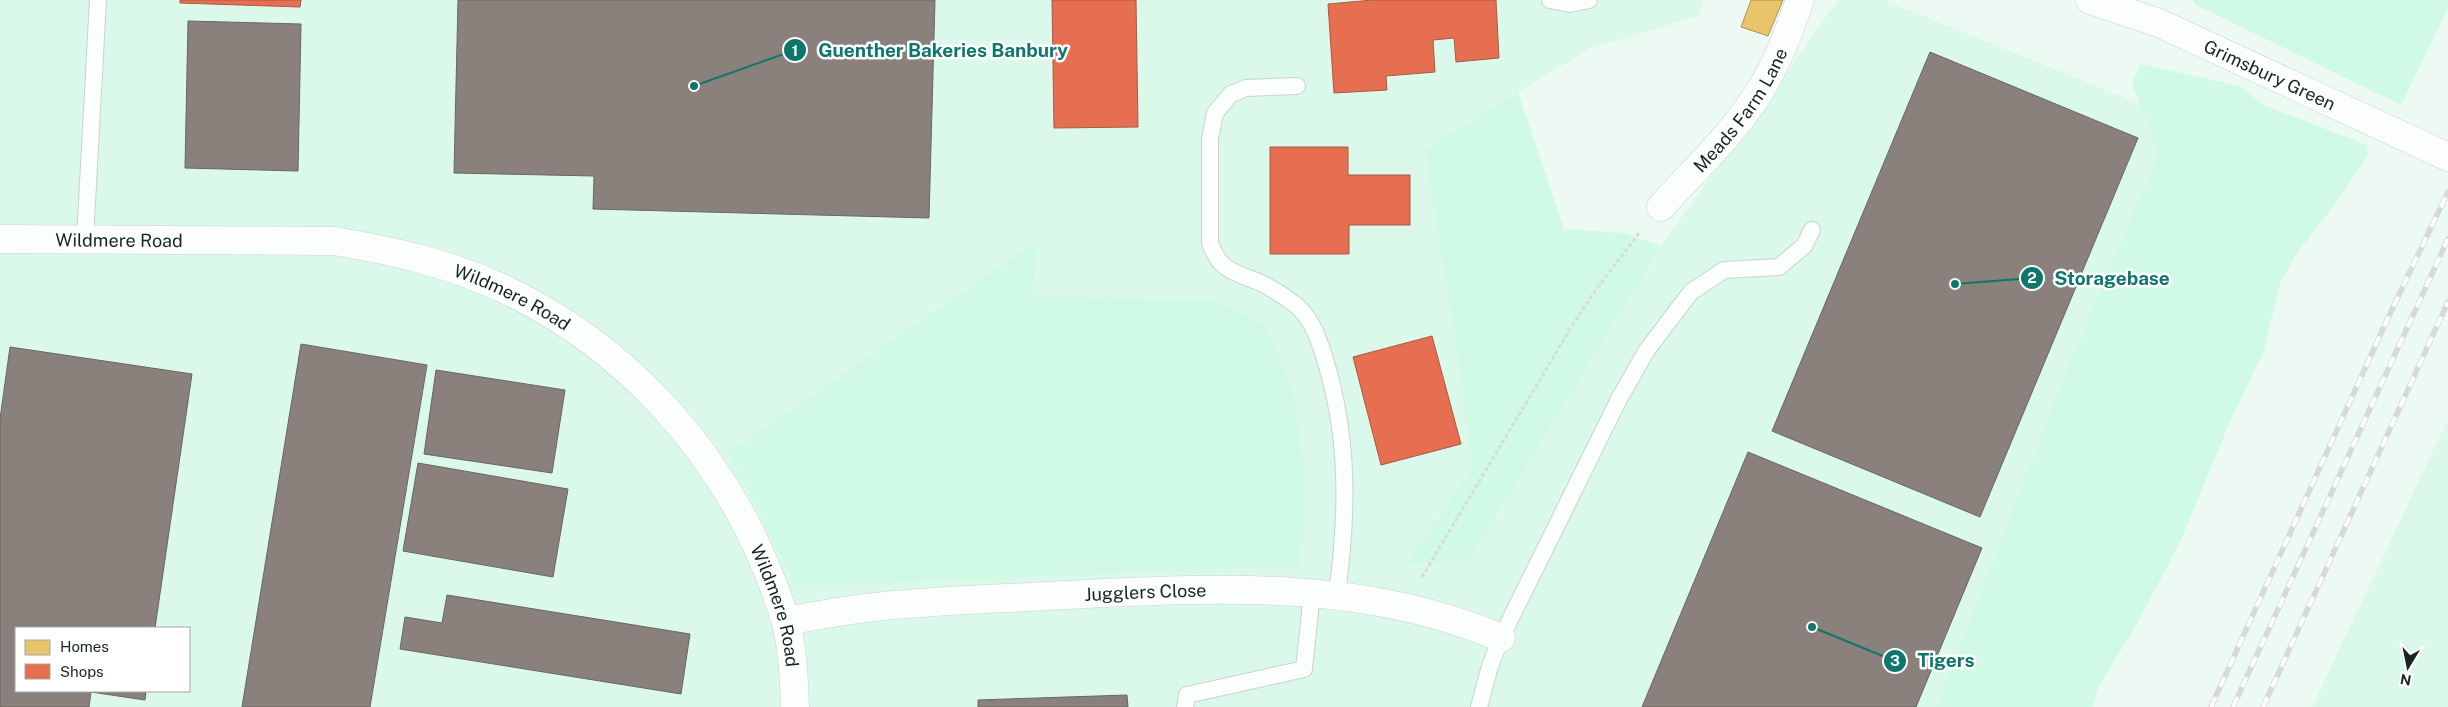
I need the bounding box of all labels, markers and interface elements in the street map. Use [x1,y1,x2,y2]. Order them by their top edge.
callout: Guenther Bakeries Banbury [783,33,1078,67]
street label: Grimsbury Green [2201,35,2339,114]
text: Guenther Bakeries Banbury [818,39,1068,61]
text: 1 [792,42,798,59]
street label: Meads Farm Lane [1689,45,1791,176]
street label: Wildmere Road [55,229,183,251]
street label: Wildmere Road [451,259,575,334]
callout: Storagebase [2019,261,2180,295]
text: Storagebase [2054,267,2170,289]
text: 2 [2027,269,2037,286]
street label: Wildmere Road [747,541,803,668]
street label: Jugglers Close [1084,579,1207,605]
legend [15,627,190,692]
text: Homes [60,638,109,655]
north arrow [2383,642,2433,692]
callout: Tigers [1883,644,1985,678]
text: Tigers [1917,649,1975,671]
text: 3 [1890,652,1900,669]
text: Shops [60,663,104,680]
text: N [2399,671,2413,689]

